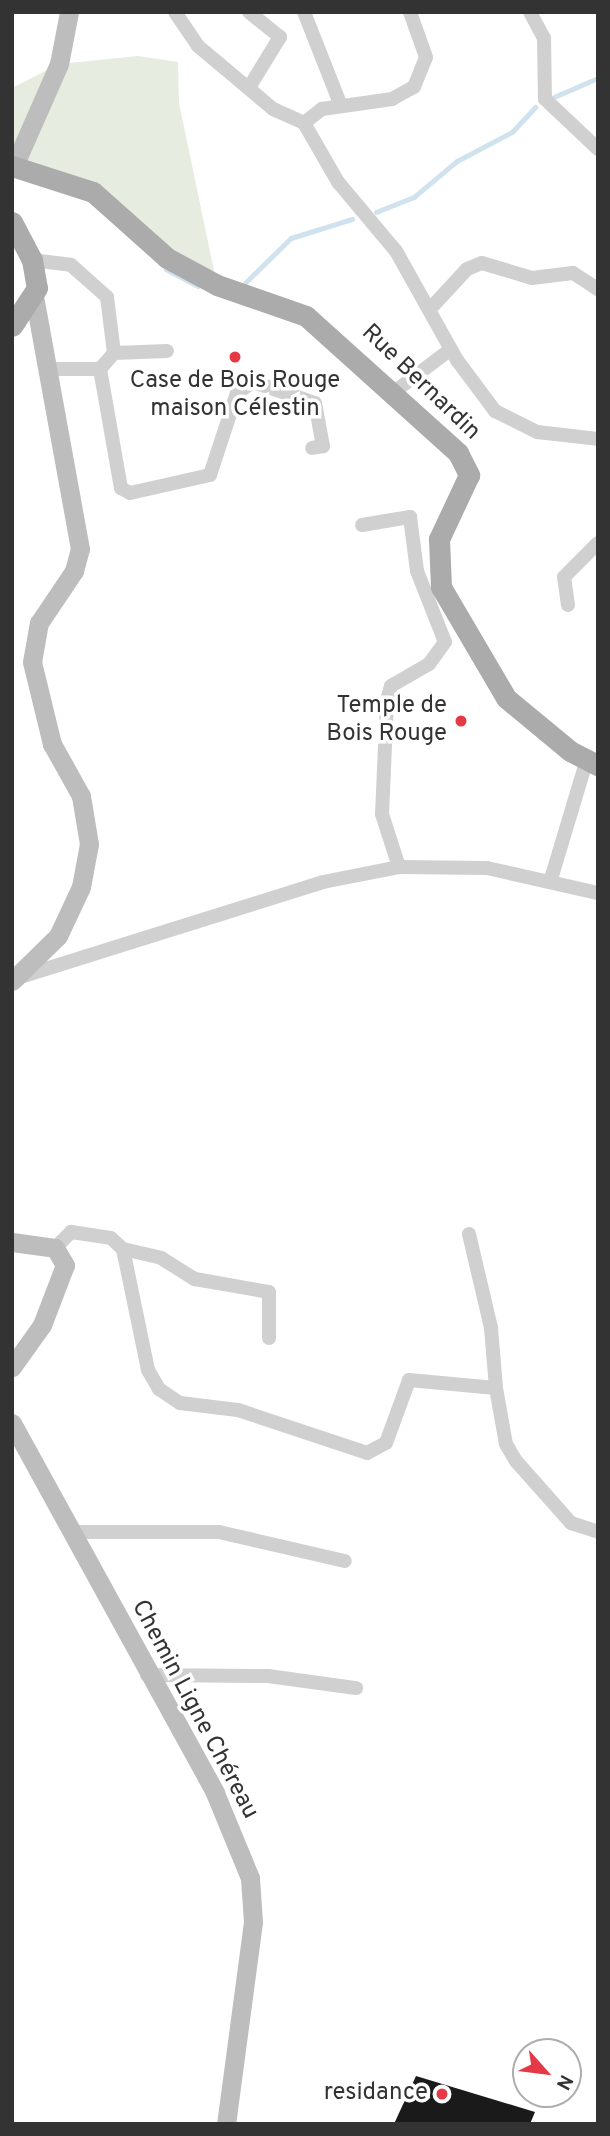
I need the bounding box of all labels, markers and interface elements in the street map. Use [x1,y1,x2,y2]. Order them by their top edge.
street label: Rue Bernardin [355,319,485,447]
marker: Case de Bois Rouge maison Célestin [227,349,243,365]
place label: Case de Bois Rouge maison Célestin [130,368,340,424]
place label: Temple de Bois Rouge [326,693,447,749]
marker: Temple de Bois Rouge [453,713,469,729]
street label: Chemin Ligne Chéreau [124,1596,264,1824]
north arrow [512,2038,582,2108]
text: N [550,2070,578,2094]
place label: residance [324,2080,428,2108]
marker: residance [434,2086,450,2102]

